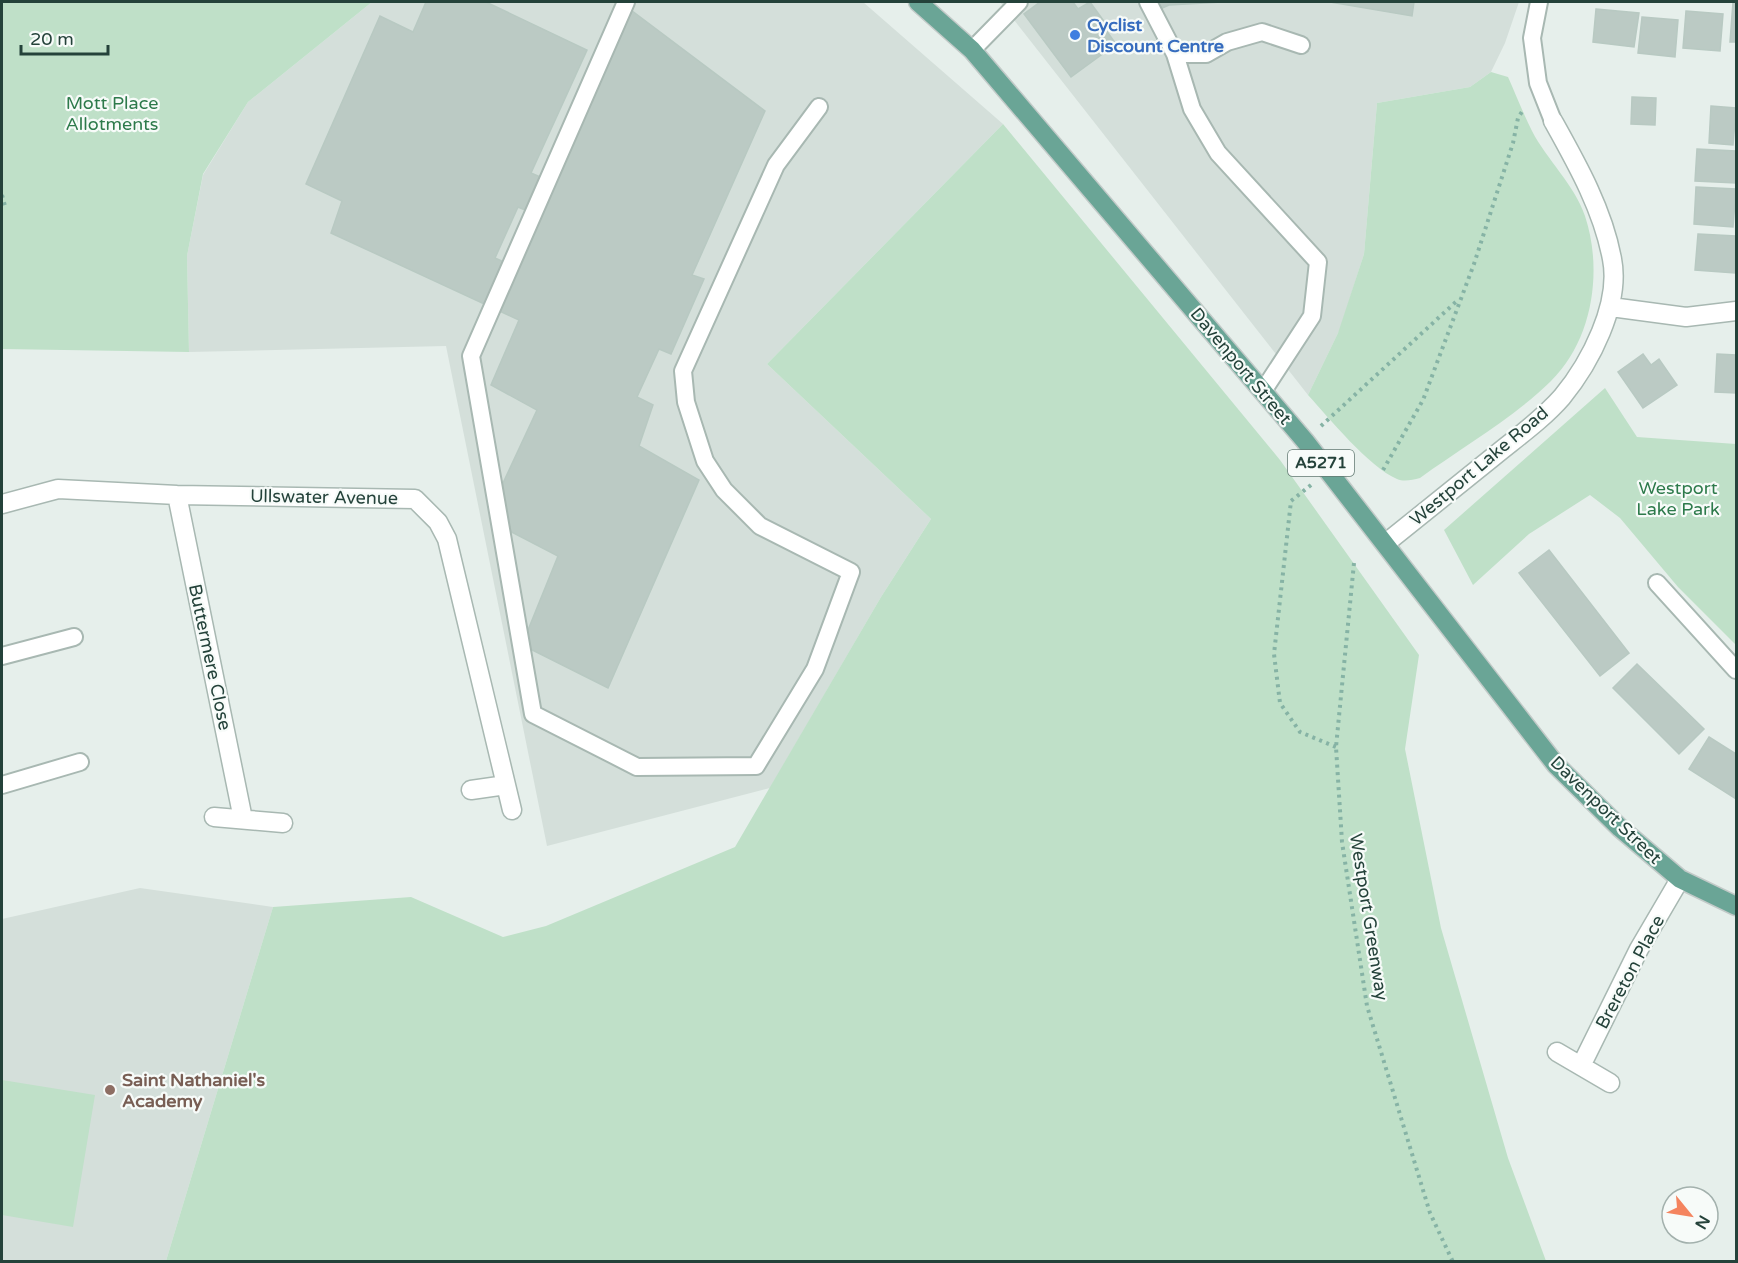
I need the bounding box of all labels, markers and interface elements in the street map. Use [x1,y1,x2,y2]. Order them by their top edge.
place label: Cyclist Discount Centre [1087,14,1224,57]
scale bar [21,18,108,56]
text: 20 m [30,28,74,50]
marker: Cyclist Discount Centre [1068,28,1082,42]
park label: Mott Place Allotments [65,92,159,135]
street label: Davenport Street [1186,303,1296,429]
street label: Westport Lake Road [1405,402,1553,530]
road number: A5271 [1288,450,1354,476]
park label: Westport Lake Park [1636,477,1720,520]
street label: Ullswater Avenue [250,485,398,509]
street label: Buttermere Close [184,582,236,732]
street label: Davenport Street [1546,751,1666,869]
street label: Westport Greenway [1345,832,1393,1002]
street label: Brereton Place [1591,911,1669,1033]
place label: Saint Nathaniel's Academy [122,1069,265,1112]
marker: Saint Nathaniel's Academy [103,1083,117,1097]
north arrow [1660,1185,1720,1245]
text: N [1690,1211,1714,1233]

